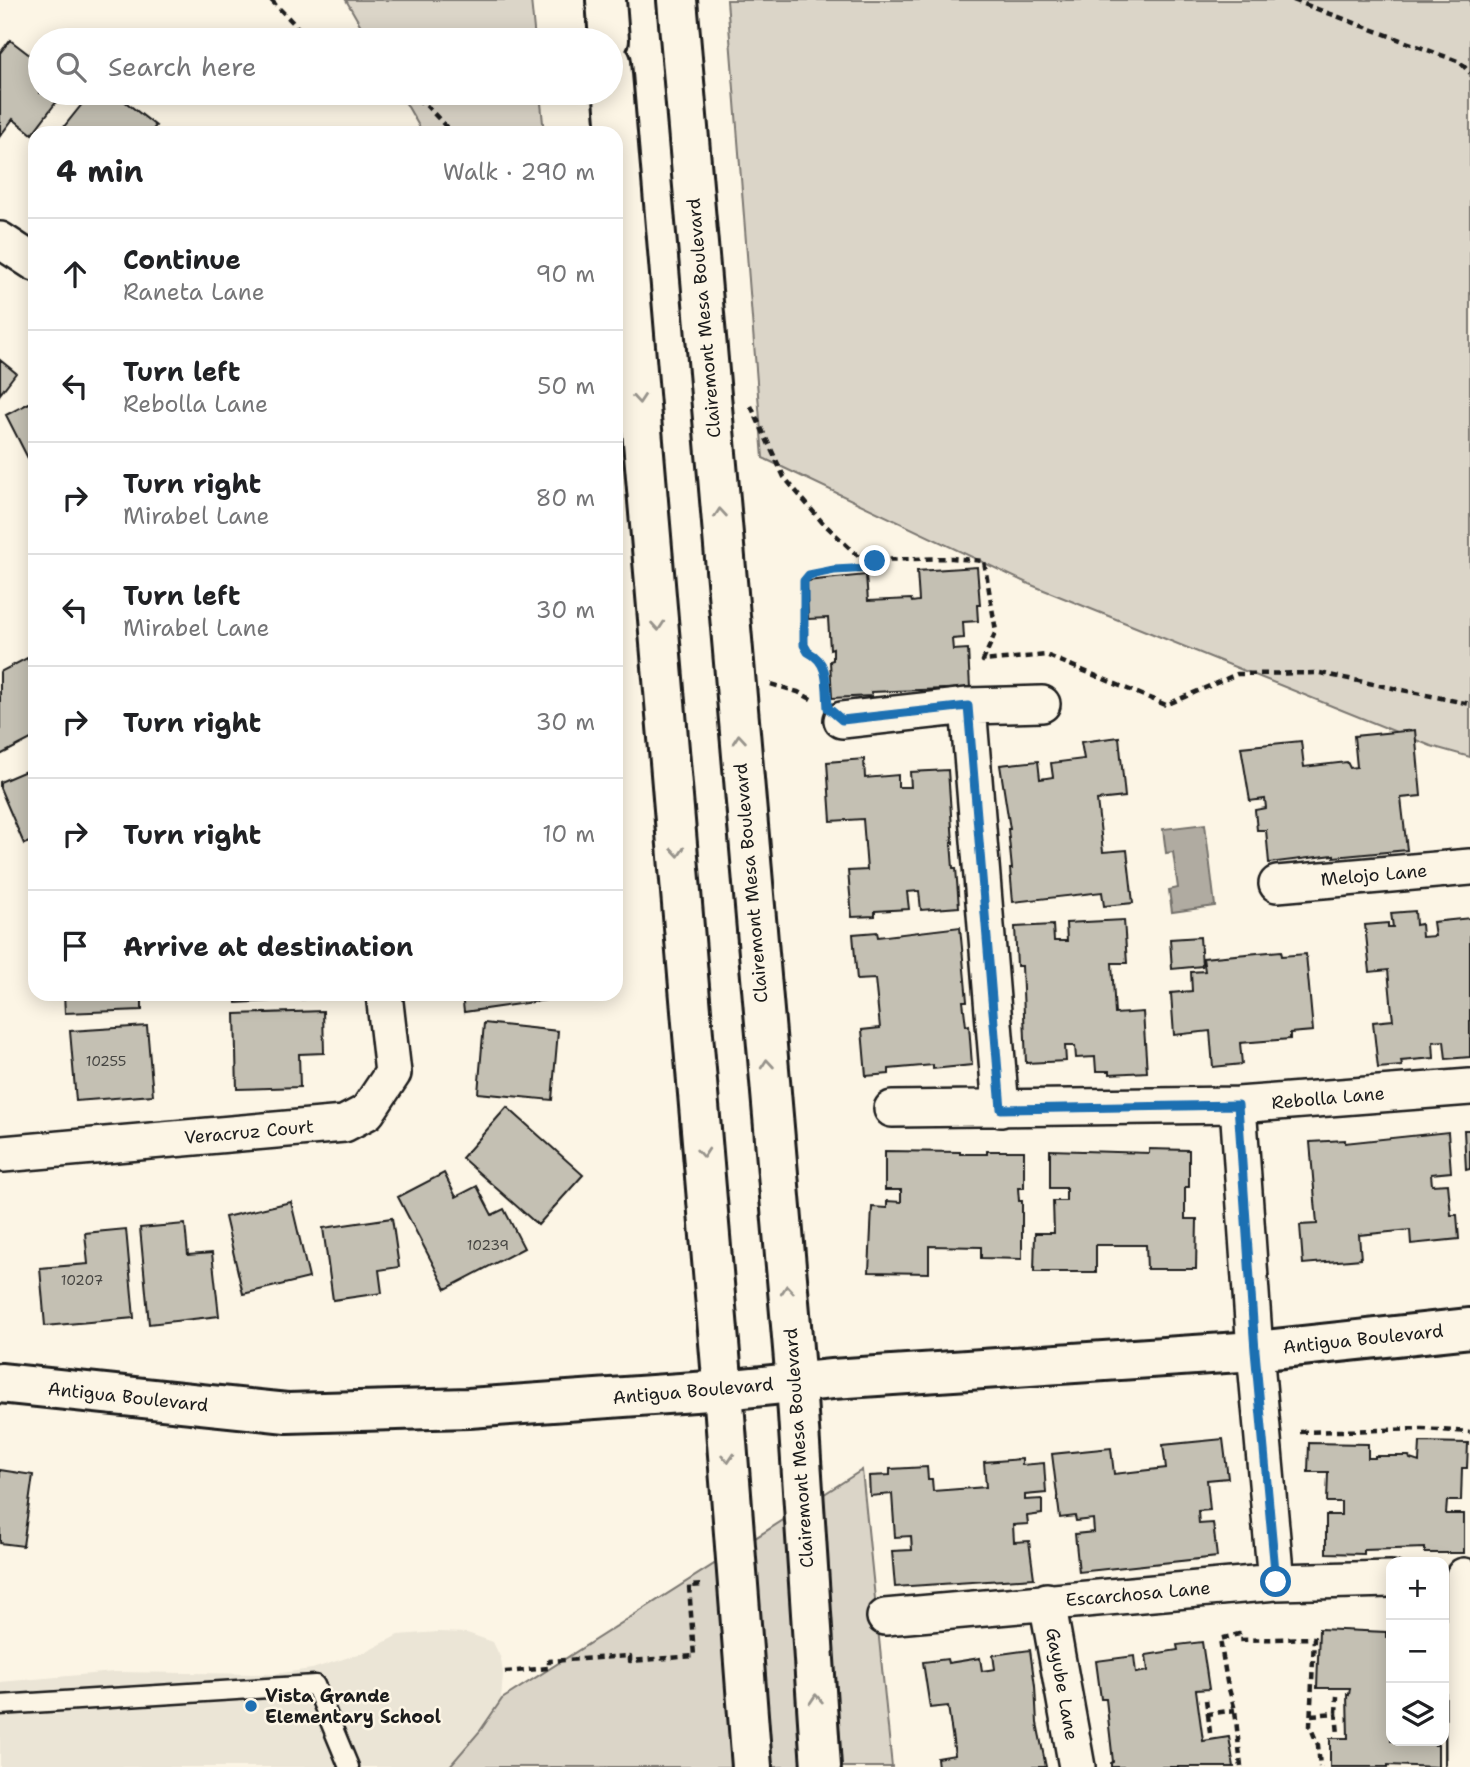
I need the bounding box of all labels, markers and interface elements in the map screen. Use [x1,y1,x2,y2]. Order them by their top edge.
search box [28,28,623,105]
icon: search [52,48,90,86]
text: Search here [108,49,257,84]
text: 4 min [56,151,143,192]
text: Walk · 290 m [443,157,595,187]
street label: Clairemont Mesa Boulevard [682,197,726,439]
text: Continue [123,242,241,277]
icon: ahead [56,255,94,293]
text: 90 m [535,259,595,289]
text: Raneta Lane [123,277,265,307]
text: Turn left [123,354,240,389]
icon: left [56,367,94,405]
text: 50 m [537,371,595,401]
text: Rebolla Lane [123,389,268,419]
one-way arrow [631,394,646,405]
text: Turn right [123,466,261,501]
icon: right [56,479,94,517]
text: 80 m [536,483,595,513]
text: Mirabel Lane [123,501,270,531]
one-way arrow [713,507,728,518]
route end [859,545,890,576]
text: Turn left [123,578,240,613]
icon: left [56,591,94,629]
text: 30 m [536,595,595,625]
text: Mirabel Lane [123,613,270,643]
one-way arrow [650,620,665,631]
icon: right [56,703,94,741]
text: Turn right [123,705,261,740]
text: 30 m [536,707,595,737]
one-way arrow [732,733,747,744]
street label: Clairemont Mesa Boulevard [729,762,773,1004]
icon: right [56,815,94,853]
text: Turn right [123,817,261,852]
text: 10 m [542,819,595,849]
one-way arrow [670,847,685,858]
street label: Melojo Lane [1320,858,1428,892]
icon: arrive [56,927,94,965]
text: Arrive at destination [123,929,413,964]
house number: 10255 [86,1052,126,1070]
one-way arrow [760,1058,775,1069]
street label: Rebolla Lane [1270,1081,1386,1115]
street label: Veracruz Court [183,1114,315,1150]
one-way arrow [695,1147,710,1158]
house number: 10239 [467,1236,509,1254]
house number: 10207 [61,1271,103,1289]
one-way arrow [780,1284,795,1295]
street label: Antigua Boulevard [1282,1319,1444,1359]
street label: Clairemont Mesa Boulevard [779,1327,819,1569]
street label: Antigua Boulevard [612,1372,774,1410]
street label: Antigua Boulevard [47,1377,209,1417]
one-way arrow [720,1453,735,1464]
map controls [1386,1557,1449,1746]
button: + [1386,1557,1449,1620]
route start [1260,1566,1291,1597]
street label: Escarchosa Lane [1065,1576,1211,1612]
button: − [1386,1620,1449,1683]
street label: Gayube Lane [1040,1626,1084,1742]
button: layers [1386,1683,1449,1746]
place label: Vista Grande Elementary School [265,1684,441,1729]
one-way arrow [809,1693,824,1704]
marker: Vista Grande Elementary School [243,1698,259,1714]

